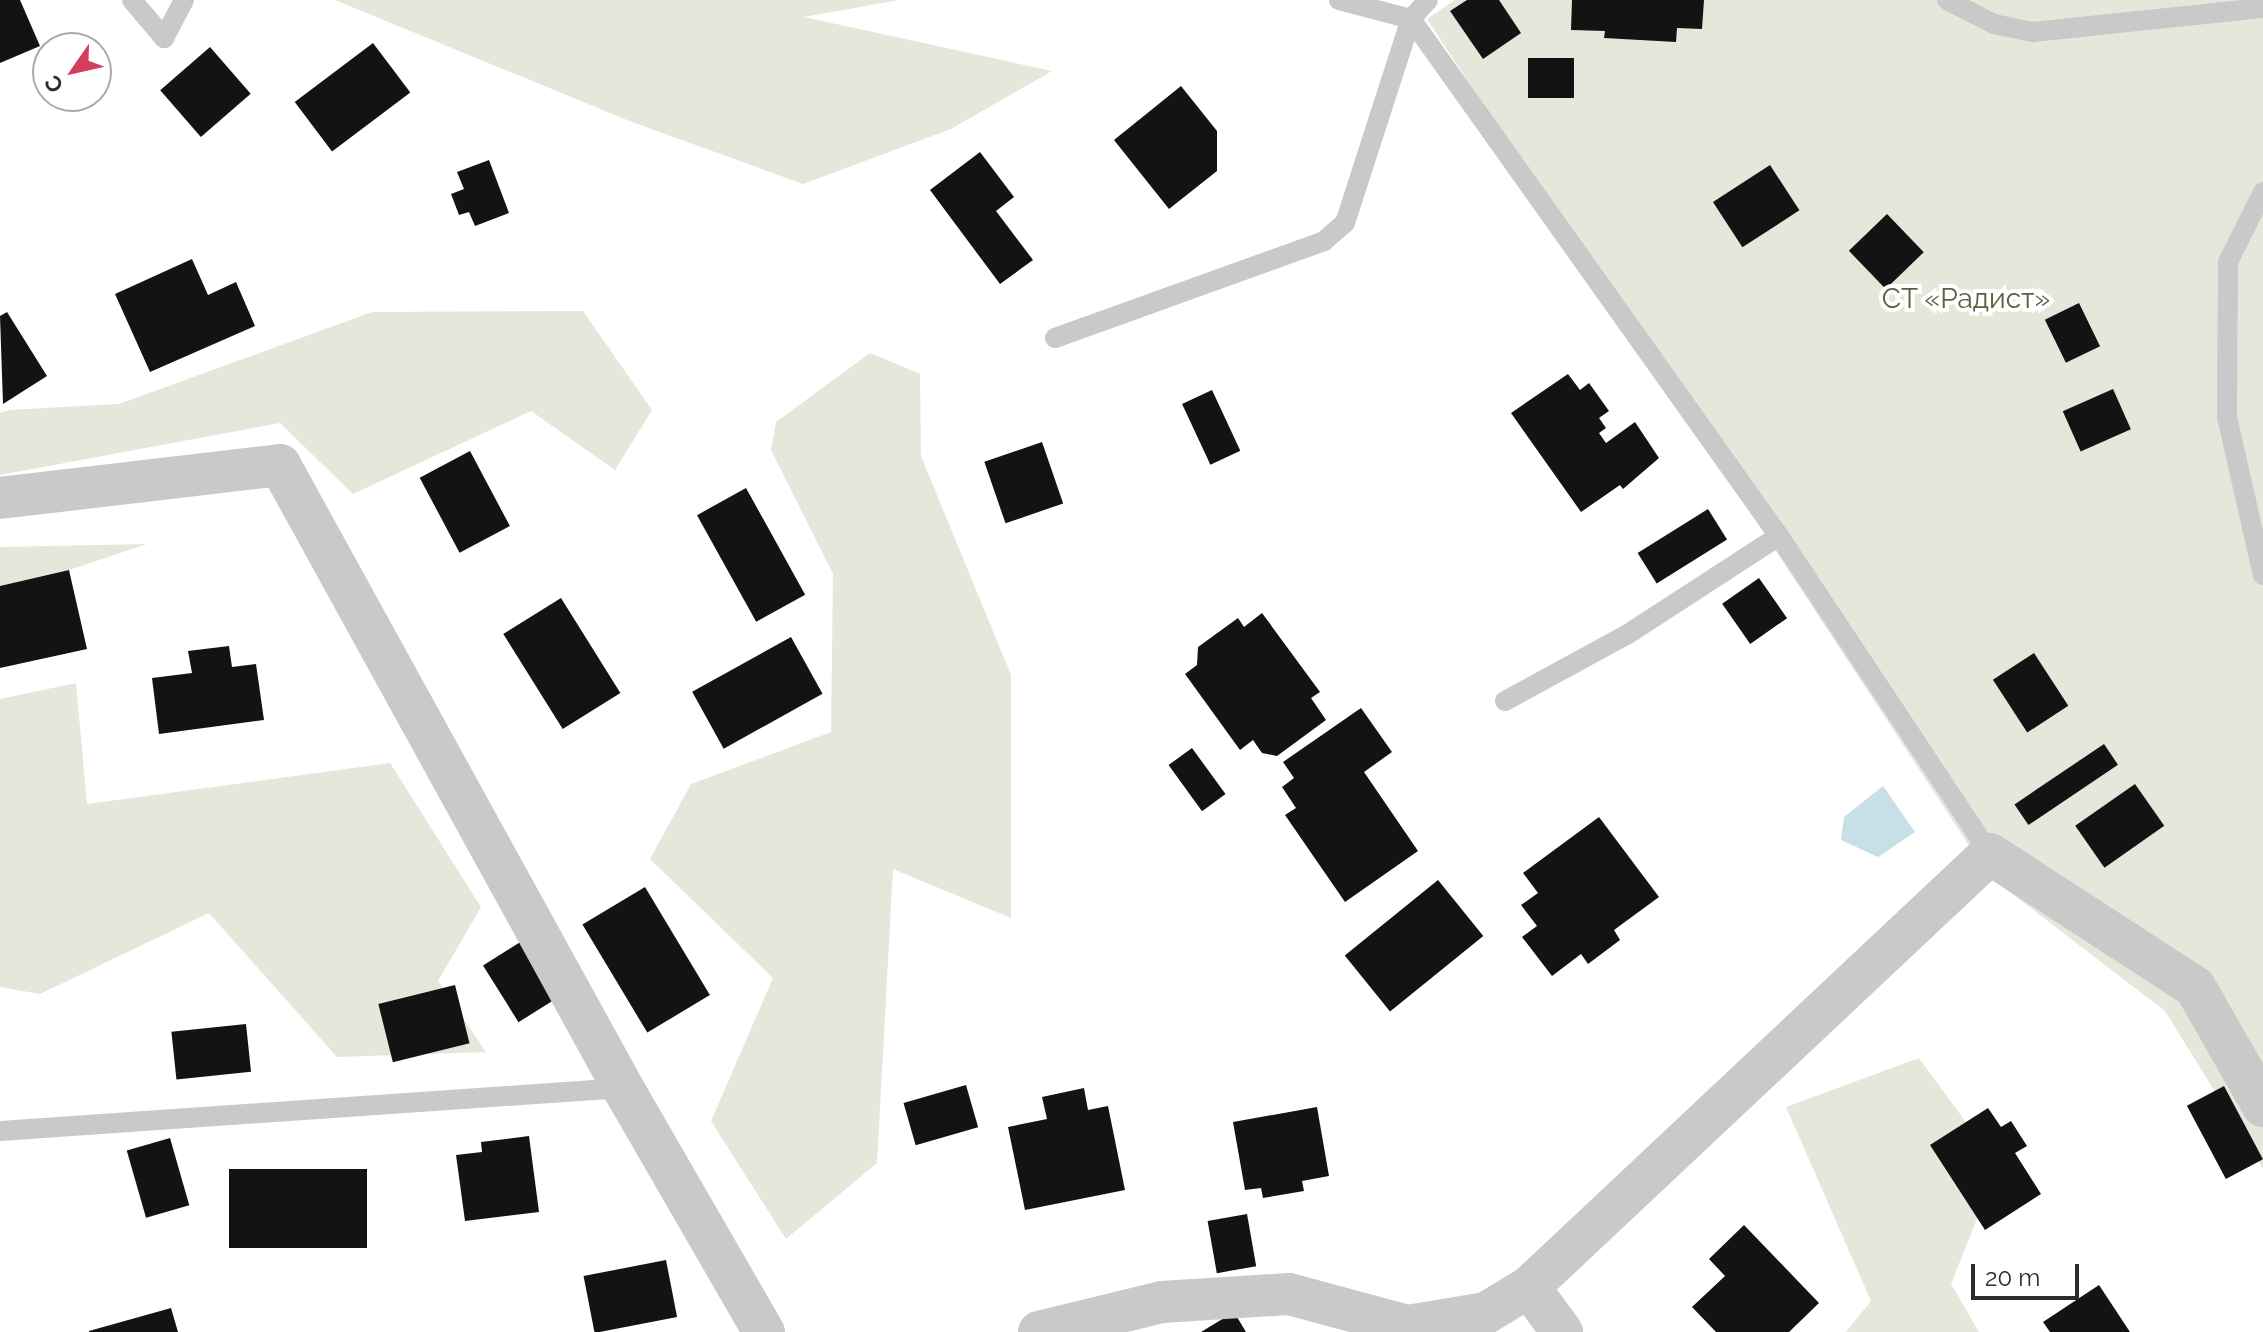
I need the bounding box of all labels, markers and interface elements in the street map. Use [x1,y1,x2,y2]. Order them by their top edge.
north arrow [32,32,112,112]
text: С [39,71,69,98]
park label: СТ «Радист» [1881,282,2051,316]
scale bar [1975,1248,2083,1298]
text: 20 m [1985,1263,2040,1292]

